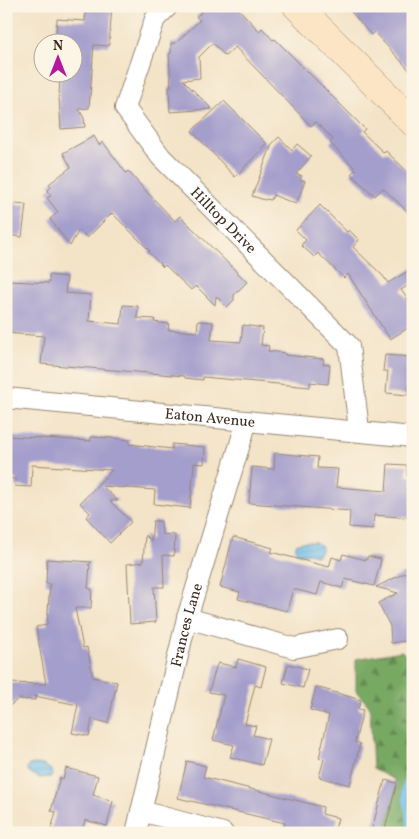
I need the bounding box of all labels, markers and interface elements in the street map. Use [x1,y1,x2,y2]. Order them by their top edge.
north arrow [32,32,82,82]
text: N [53,37,63,56]
street label: Hilltop Drive [185,183,260,259]
street label: Eaton Avenue [164,404,256,434]
street label: Frances Lane [167,581,209,669]

